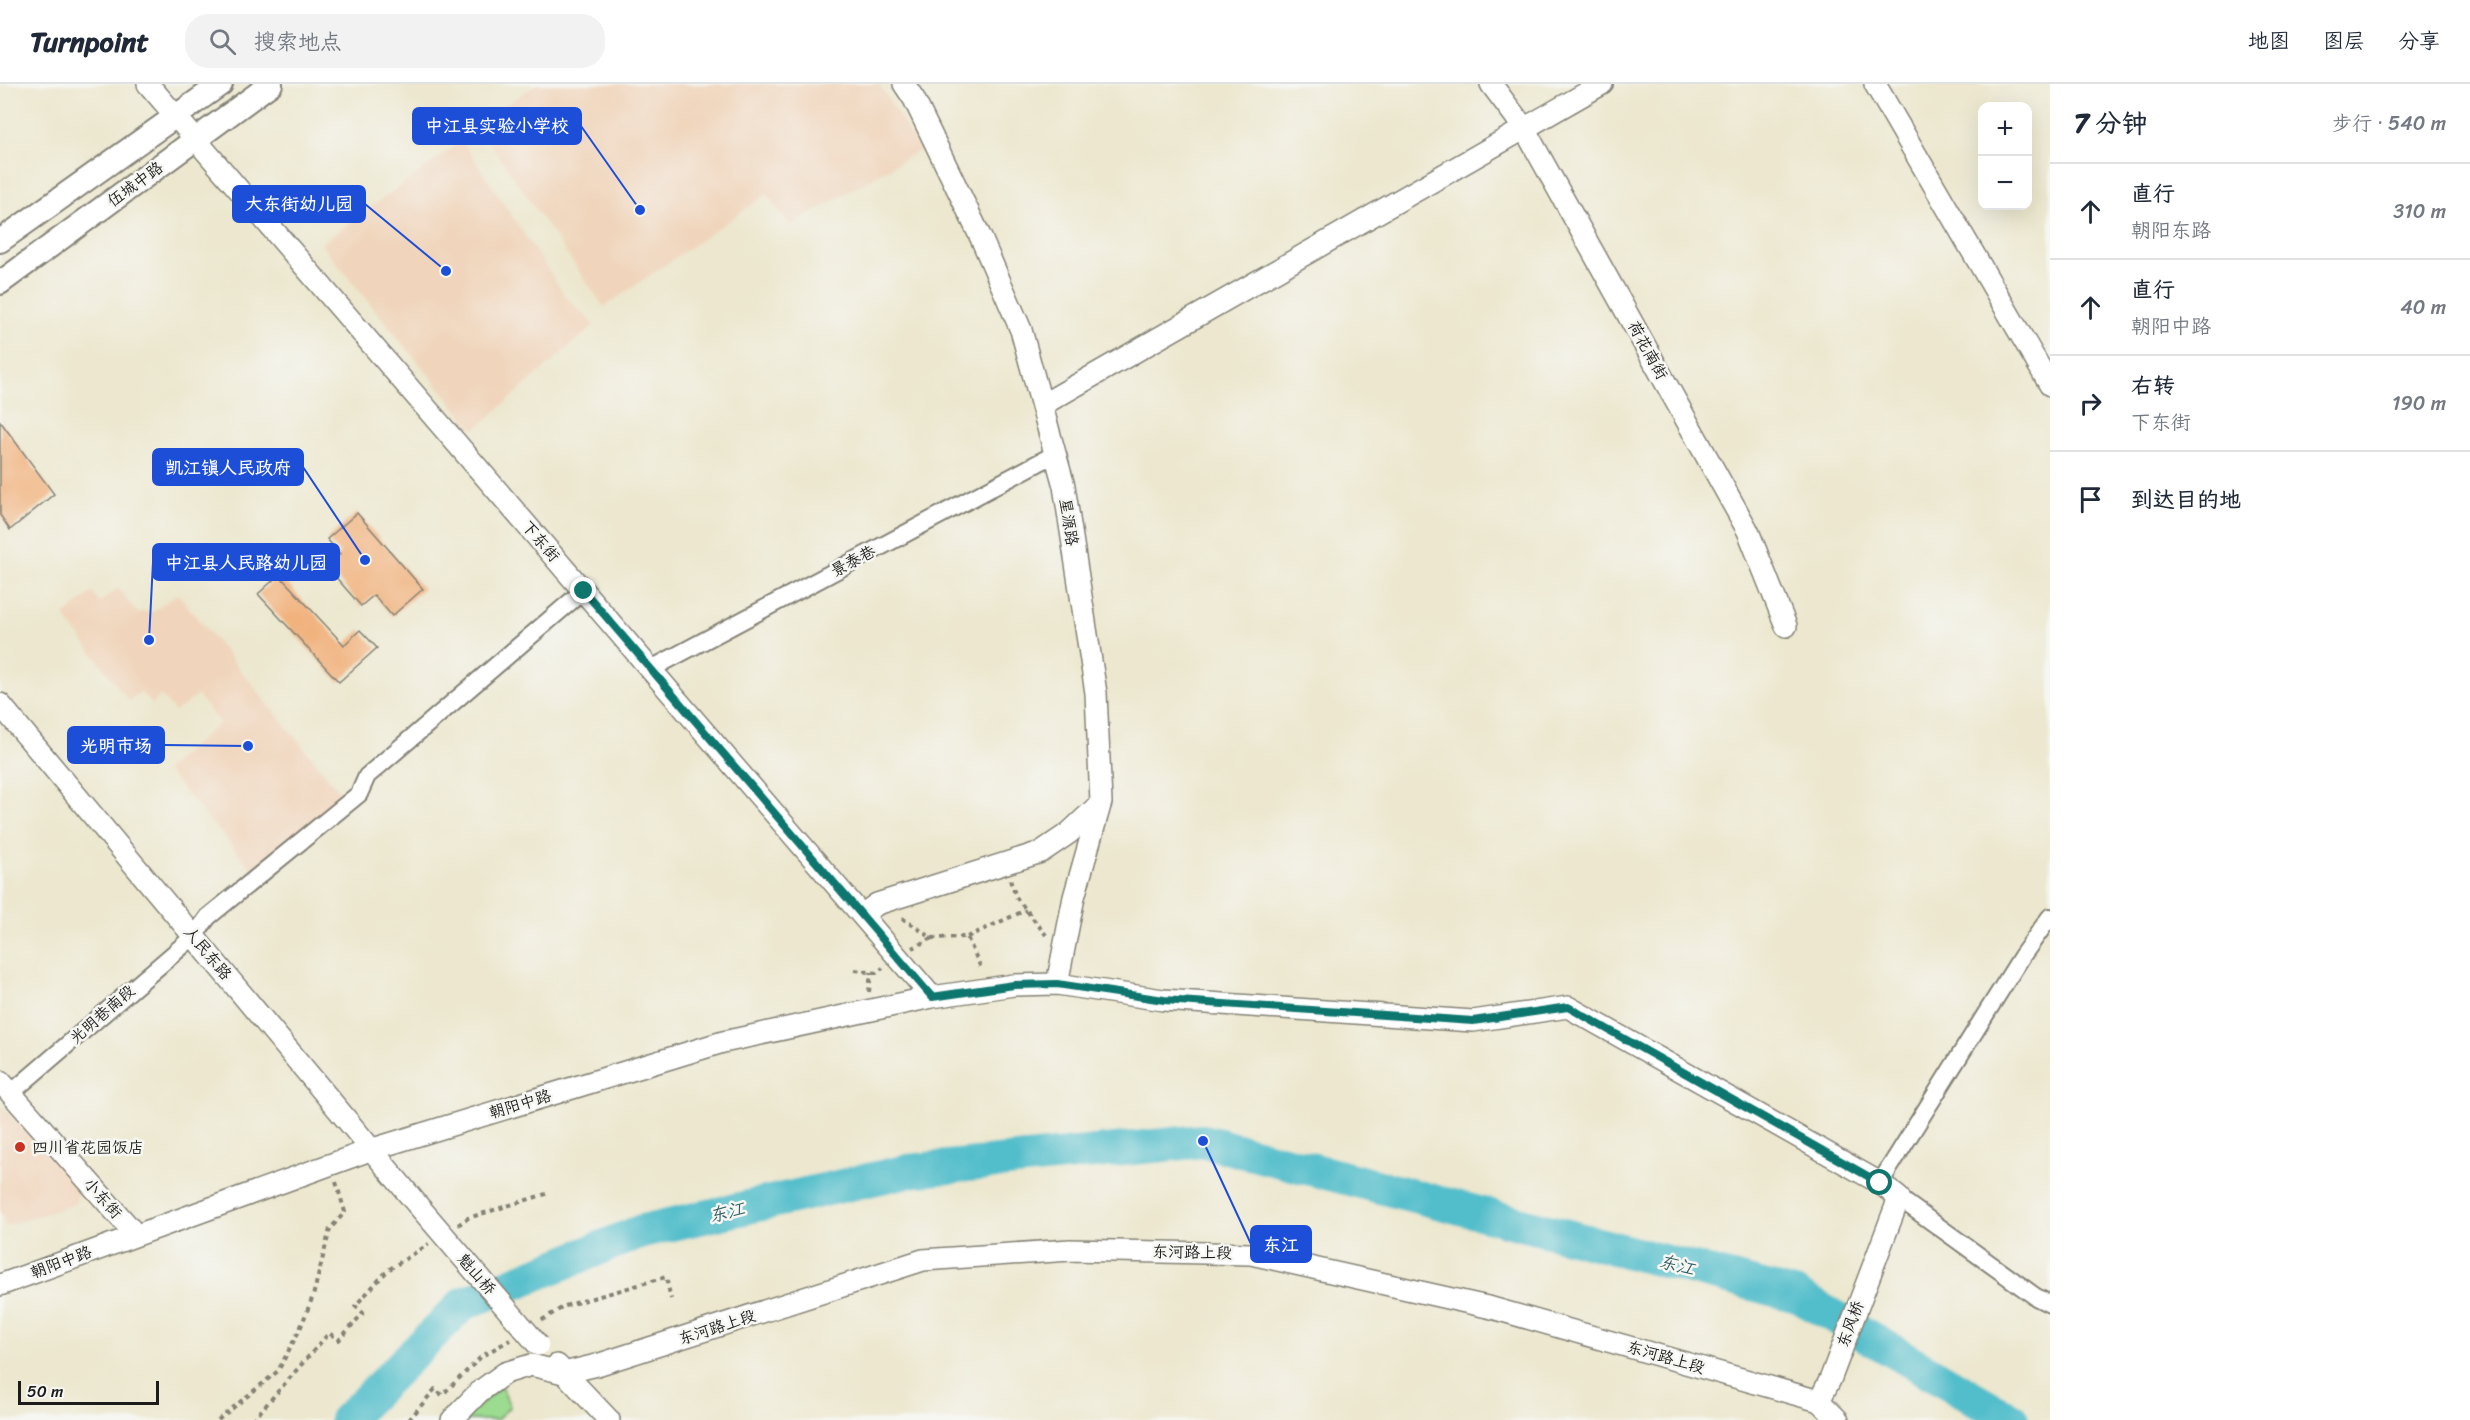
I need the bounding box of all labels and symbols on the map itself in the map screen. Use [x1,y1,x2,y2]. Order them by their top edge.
callout: 中江县实验小学校 [413,108,581,144]
text: 中江县实验小学校 [425,110,569,142]
street label: 伍城中路 [101,153,169,215]
callout: 大东街幼儿园 [233,186,365,222]
text: 大东街幼儿园 [245,188,353,220]
street label: 荷花南街 [1620,315,1676,385]
callout: 凯江镇人民政府 [153,449,303,485]
text: 凯江镇人民政府 [165,452,291,484]
street label: 星源路 [1051,496,1087,548]
street label: 下东街 [514,513,568,569]
street label: 景泰巷 [825,537,881,585]
callout: 中江县人民路幼儿园 [153,544,339,580]
text: 中江县人民路幼儿园 [165,547,327,579]
route end [570,577,596,603]
callout: 光明市场 [68,727,164,763]
text: 光明市场 [80,730,152,762]
street label: 人民东路 [176,919,240,987]
street label: 光明巷南段 [62,977,142,1051]
street label: 朝阳中路 [485,1081,555,1127]
place label: 四川省花园饭店 [32,1133,144,1162]
marker: 四川省花园饭店 [13,1140,27,1154]
route start [1866,1169,1892,1195]
street label: 小东街 [76,1170,130,1226]
water label: 东江 [706,1192,749,1232]
callout: 东江 [1251,1226,1311,1262]
text: 东江 [1263,1229,1299,1261]
street label: 朝阳中路 [26,1237,96,1287]
street label: 东河路上段 [1152,1237,1232,1267]
water label: 东江 [1655,1245,1699,1285]
street label: 魁山桥 [450,1246,504,1302]
street label: 东风桥 [1828,1296,1872,1352]
street label: 东河路上段 [674,1301,760,1353]
street label: 东河路上段 [1624,1332,1708,1382]
scale bar [18,1378,159,1406]

